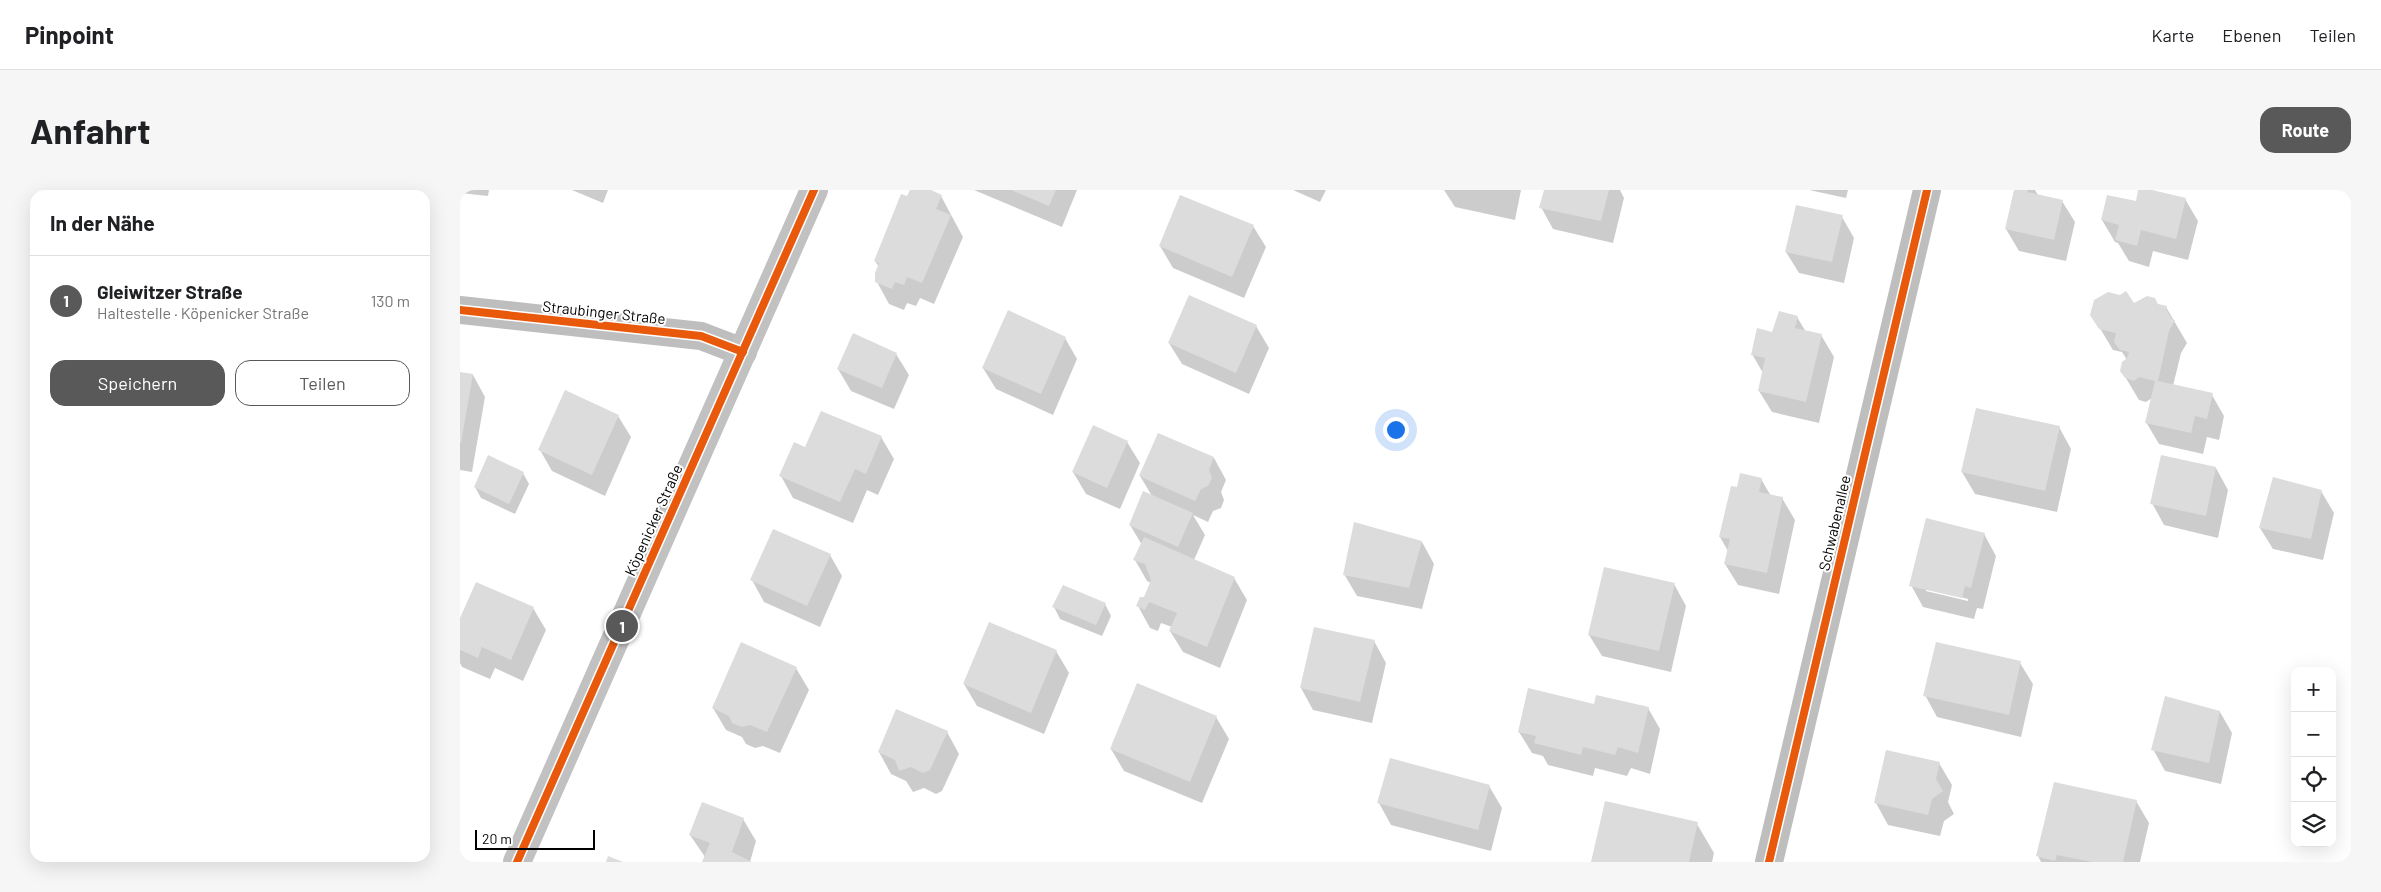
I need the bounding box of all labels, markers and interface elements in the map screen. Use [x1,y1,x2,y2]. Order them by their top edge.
text: Pinpoint [25,20,114,49]
text: Karte [2151,24,2194,46]
text: Ebenen [2222,24,2281,46]
text: Teilen [2309,24,2356,46]
button: Route [2260,107,2351,153]
text: Anfahrt [30,109,150,151]
text: In der Nähe [50,210,155,235]
text: Gleiwitzer Straße [97,280,243,303]
text: 1 [63,291,69,310]
text: 130 m [371,291,410,310]
street label: Straubinger Straße [542,297,666,327]
text: Haltestelle · Köpenicker Straße [97,303,309,322]
button: Speichern [50,360,225,406]
button: Teilen [235,360,410,406]
your location [1383,417,1409,443]
street label: Köpenicker Straße [620,461,686,579]
street label: Schwabenallee [1814,473,1854,573]
pin: 1 [606,607,638,645]
map controls [2291,667,2336,847]
button: + [2291,667,2336,712]
button: − [2291,712,2336,757]
button: locate [2291,757,2336,802]
button: layers [2291,802,2336,847]
scale bar [475,827,595,850]
text: 20 m [482,830,512,847]

